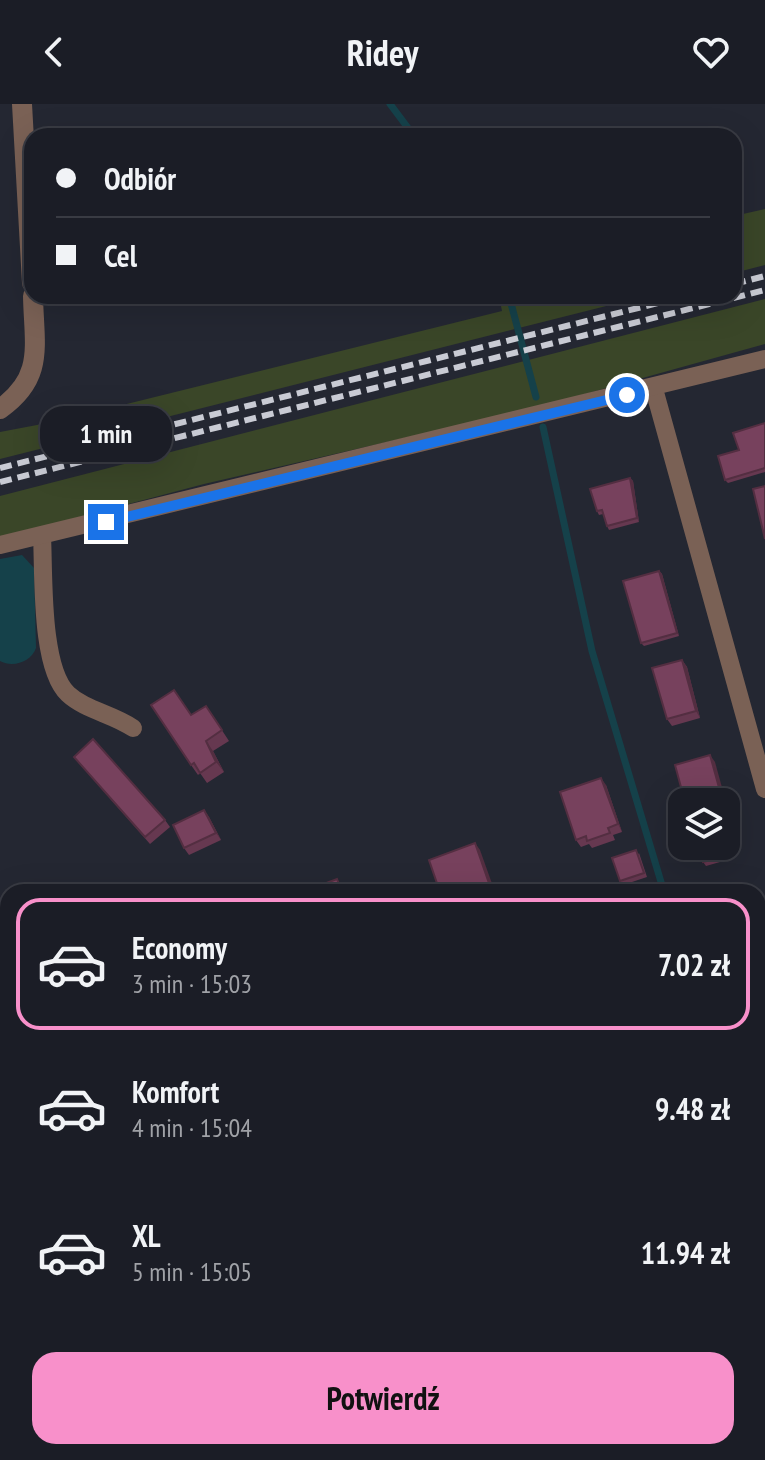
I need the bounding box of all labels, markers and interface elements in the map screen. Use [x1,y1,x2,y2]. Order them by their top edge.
text: Ridey [347,29,418,76]
icon: back [32,30,76,74]
icon: heart [689,30,733,74]
text: Odbiór [104,159,176,198]
text: Cel [104,236,137,275]
route start [609,377,645,413]
callout: 1 min [40,406,172,462]
text: 1 min [80,417,132,450]
route end [88,504,124,540]
map controls [668,788,740,860]
button: layers [668,788,740,860]
icon: car [36,928,108,1000]
text: Economy [132,928,227,967]
text: 7.02 zł [658,945,730,984]
text: 3 min · 15:03 [132,967,252,1000]
icon: car [36,1072,108,1144]
text: Komfort [132,1072,219,1111]
text: 9.48 zł [655,1089,730,1128]
text: 4 min · 15:04 [132,1111,252,1144]
icon: car [36,1216,108,1288]
text: XL [132,1216,161,1255]
text: 11.94 zł [641,1233,730,1272]
text: 5 min · 15:05 [132,1255,252,1288]
button: Potwierdź [32,1352,734,1444]

